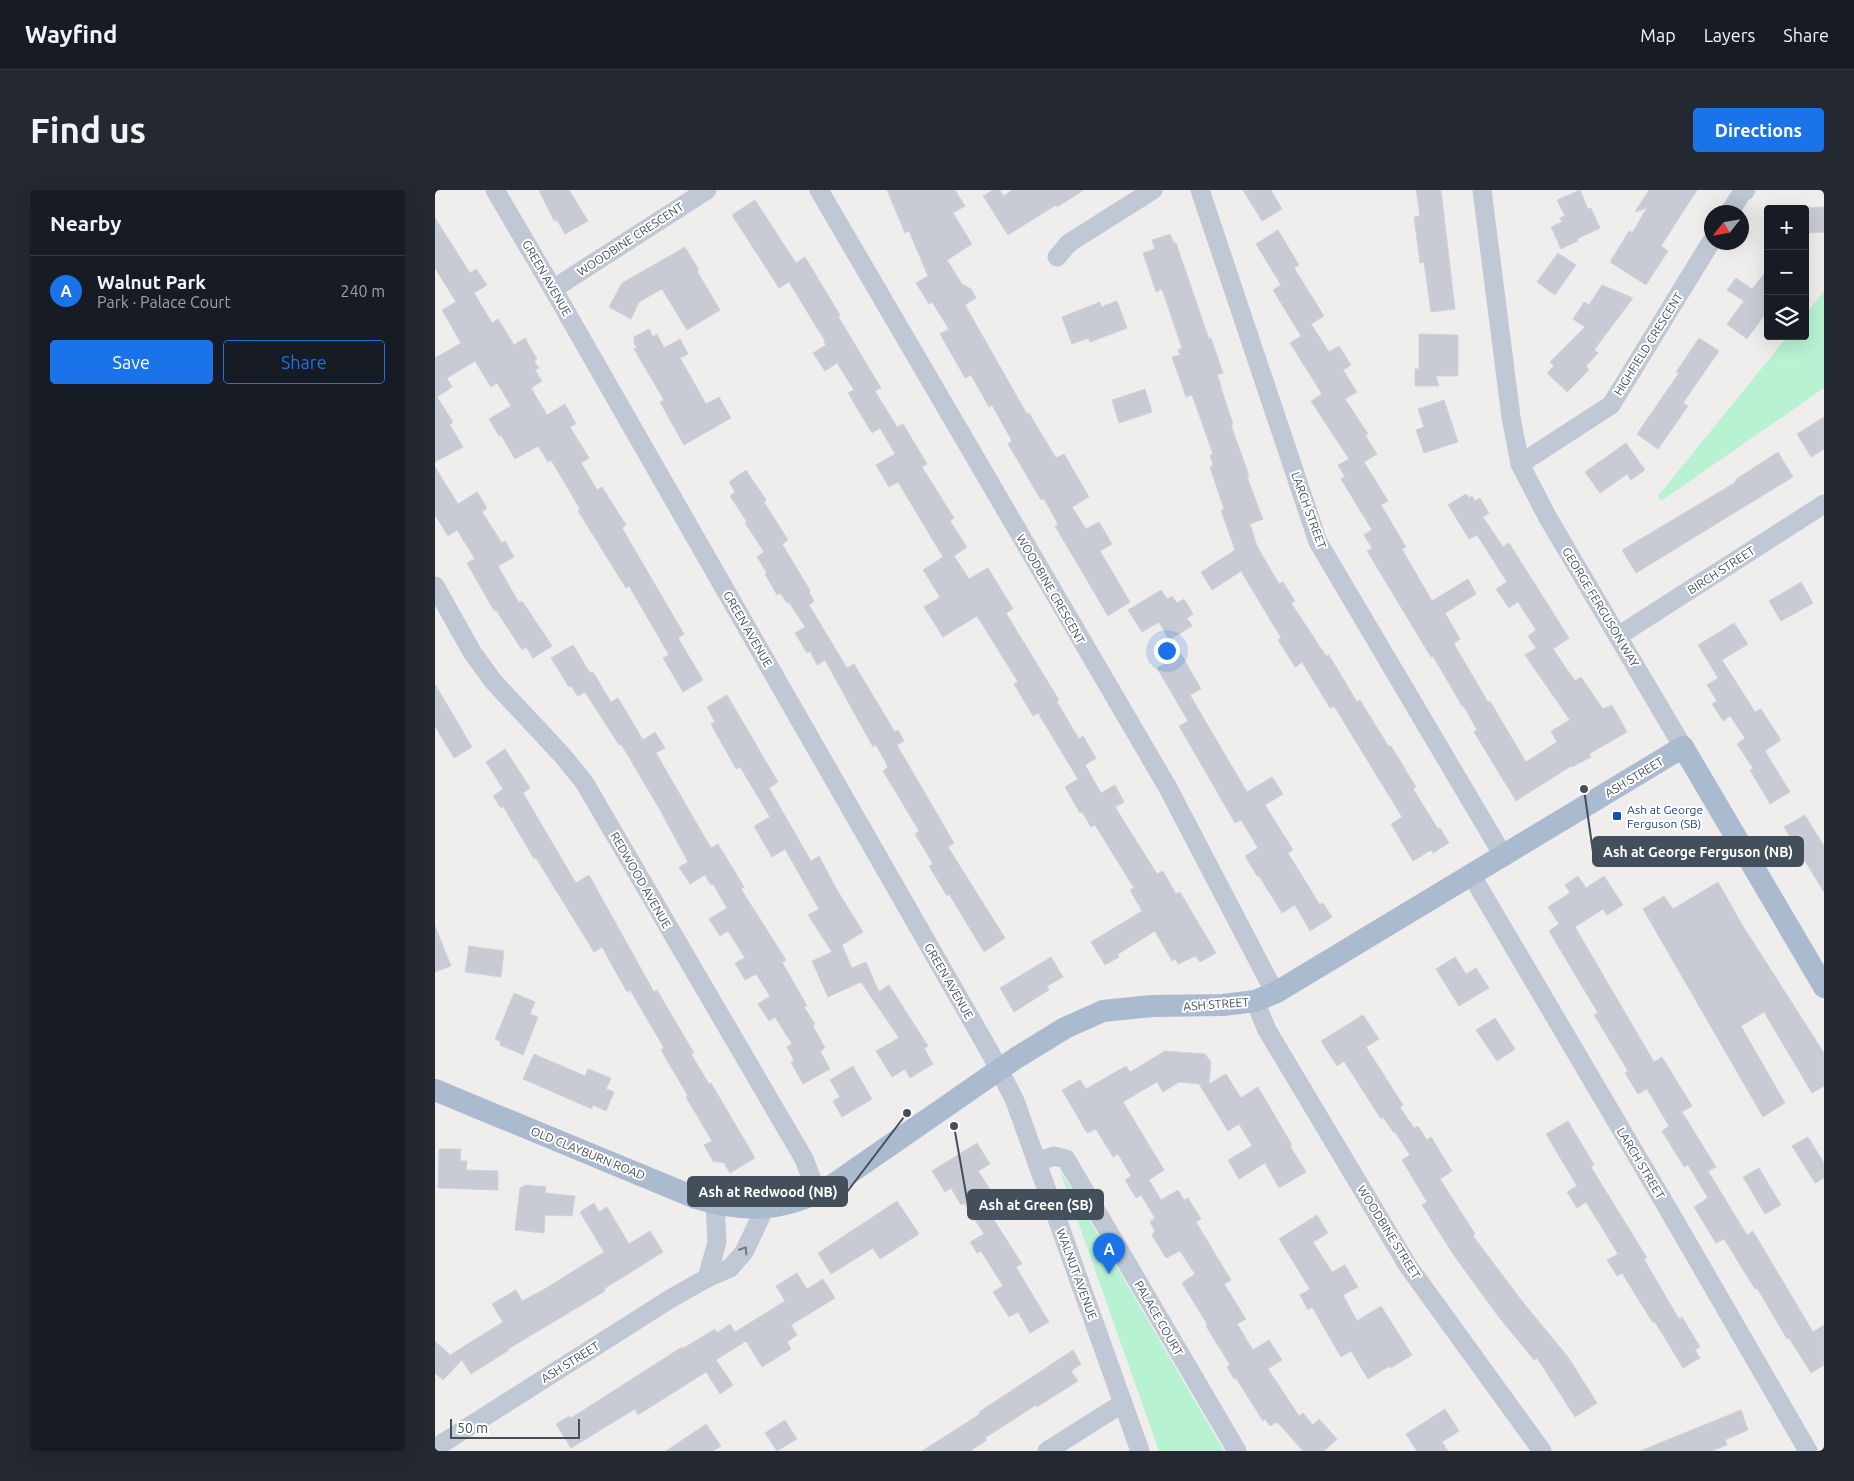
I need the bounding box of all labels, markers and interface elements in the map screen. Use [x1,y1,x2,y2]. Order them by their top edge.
text: Wayfind [25,21,117,48]
text: Map [1640,25,1676,45]
text: Layers [1704,25,1755,45]
text: Share [1783,25,1829,45]
button: Directions [1693,108,1824,152]
text: Find us [30,110,146,150]
street label: WOODBINE CRESCENT [574,200,686,278]
north arrow [1704,205,1749,250]
map controls [1764,205,1809,340]
button: + [1764,205,1809,250]
text: Nearby [50,211,121,235]
street label: GREEN AVENUE [520,238,574,318]
button: − [1764,250,1809,295]
text: Walnut Park [97,271,206,293]
text: A [60,282,72,300]
text: 240 m [340,282,385,300]
street label: HIGHFIELD CRESCENT [1611,290,1685,398]
text: Park · Palace Court [97,293,231,311]
button: layers [1764,295,1809,340]
button: Save [50,340,213,384]
button: Share [223,340,385,384]
street label: LARCH STREET [1289,470,1329,550]
street label: WOODBINE CRESCENT [1014,532,1088,646]
street label: BIRCH STREET [1685,543,1757,596]
street label: GEORGE FERGUSON WAY [1560,545,1642,669]
street label: GREEN AVENUE [721,589,775,669]
your location [1154,638,1180,664]
street label: ASH STREET [1602,754,1666,800]
place label: Ash at George Ferguson (SB) [1627,803,1703,831]
marker: Ash at George Ferguson (SB) [1611,810,1623,822]
street label: REDWOOD AVENUE [608,830,674,930]
callout: Ash at George Ferguson (NB) [1593,837,1803,866]
text: Ash at George Ferguson (NB) [1603,844,1793,860]
street label: GREEN AVENUE [922,941,976,1021]
street label: ASH STREET [1183,995,1250,1013]
street label: OLD CLAYBURN ROAD [529,1124,647,1182]
street label: LARCH STREET [1615,1125,1668,1201]
callout: Ash at Redwood (NB) [688,1177,847,1206]
street label: WOODBINE STREET [1355,1183,1423,1281]
text: Ash at Redwood (NB) [698,1184,838,1200]
callout: Ash at Green (SB) [968,1190,1103,1219]
text: Ash at Green (SB) [979,1197,1093,1213]
street label: WALNUT AVENUE [1054,1227,1100,1322]
pin: A [1093,1233,1125,1274]
one-way arrow [737,1247,747,1256]
street label: PALACE COURT [1132,1278,1186,1358]
street label: ASH STREET [539,1339,602,1385]
scale bar [450,1416,580,1439]
text: 50 m [457,1420,488,1436]

